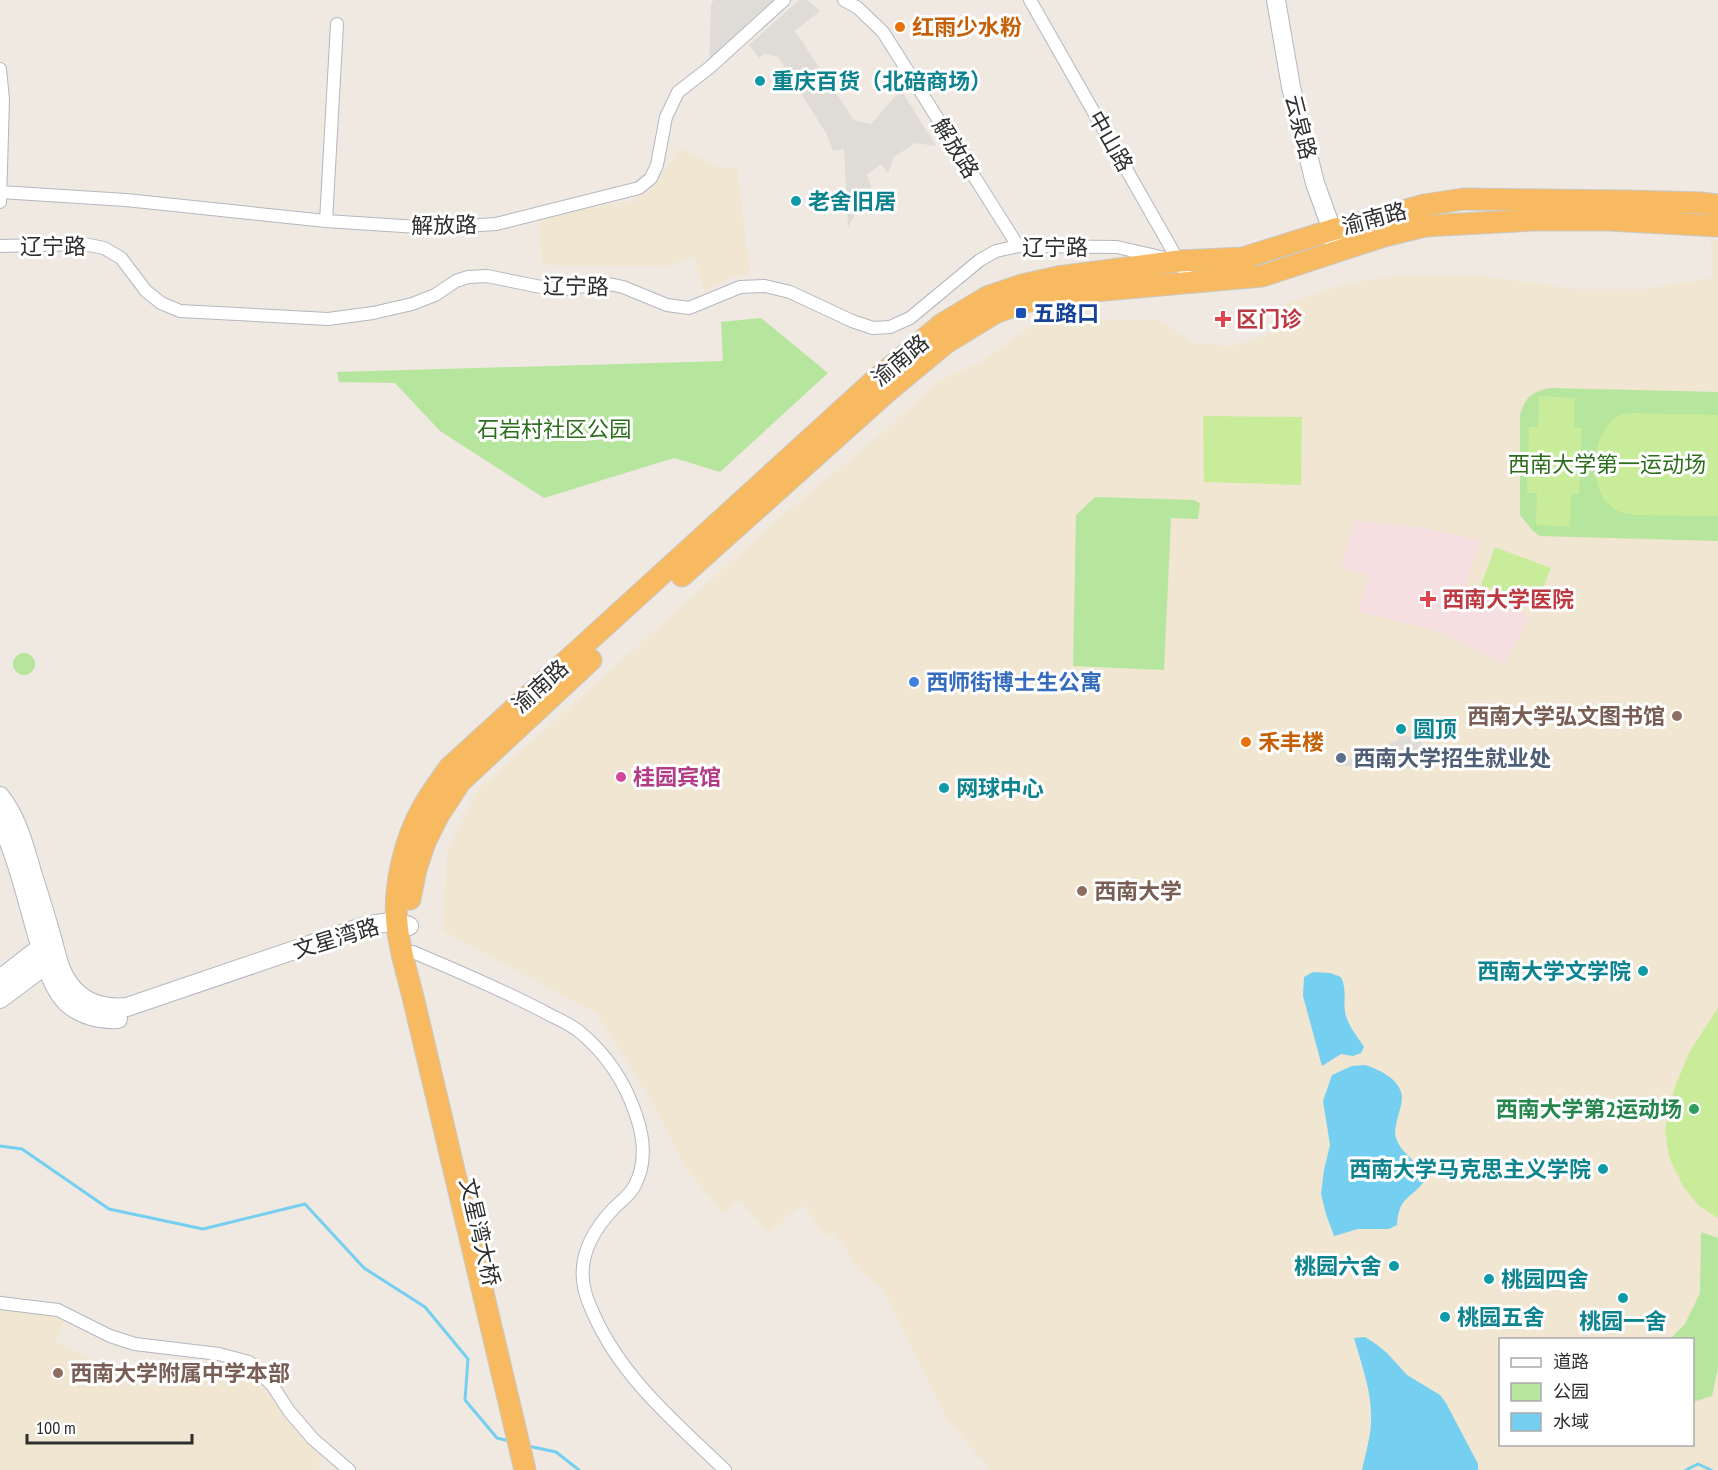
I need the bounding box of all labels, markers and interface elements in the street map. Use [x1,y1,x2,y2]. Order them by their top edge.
place label: 红雨少水粉 [912,13,1022,41]
marker: 红雨少水粉 [893,20,907,34]
place label: 重庆百货（北碚商场） [772,67,992,95]
marker: 重庆百货（北碚商场） [753,74,767,88]
street label: 云泉路 [1279,92,1323,162]
street label: 中山路 [1082,105,1140,177]
street label: 解放路 [927,113,985,183]
place label: 老舍旧居 [808,187,896,215]
marker: 老舍旧居 [789,194,803,208]
street label: 渝南路 [1338,196,1410,240]
street label: 解放路 [411,210,477,240]
street label: 辽宁路 [20,232,86,260]
street label: 辽宁路 [1022,233,1088,261]
street label: 辽宁路 [543,271,609,301]
place label: 五路口 [1033,299,1099,327]
place label: 区门诊 [1236,305,1303,333]
marker: 五路口 [1014,306,1028,320]
marker: 区门诊 [1214,310,1232,328]
street label: 渝南路 [866,328,934,392]
park label: 石岩村社区公园 [477,415,631,443]
park label: 西南大学第一运动场 [1508,450,1706,478]
place label: 西南大学医院 [1442,585,1574,613]
marker: 西南大学医院 [1419,590,1437,608]
street label: 渝南路 [506,654,574,718]
place label: 西师街博士生公寓 [926,668,1102,696]
marker: 西师街博士生公寓 [907,675,921,689]
place label: 西南大学弘文图书馆 [1467,702,1665,730]
marker: 西南大学弘文图书馆 [1670,709,1684,723]
place label: 圆顶 [1413,715,1457,743]
marker: 圆顶 [1394,722,1408,736]
place label: 禾丰楼 [1258,728,1324,756]
marker: 禾丰楼 [1239,735,1253,749]
place label: 西南大学招生就业处 [1353,744,1551,772]
marker: 西南大学招生就业处 [1334,751,1348,765]
place label: 桂园宾馆 [633,763,721,791]
marker: 桂园宾馆 [614,770,628,784]
place label: 网球中心 [956,774,1044,802]
marker: 网球中心 [937,781,951,795]
place label: 西南大学 [1094,877,1182,905]
marker: 西南大学 [1075,884,1089,898]
street label: 文星湾路 [290,912,382,964]
place label: 西南大学文学院 [1477,957,1631,985]
marker: 西南大学文学院 [1636,964,1650,978]
place label: 西南大学第2运动场 [1495,1095,1682,1123]
marker: 西南大学第2运动场 [1687,1102,1701,1116]
place label: 西南大学马克思主义学院 [1349,1155,1591,1183]
marker: 西南大学马克思主义学院 [1596,1162,1610,1176]
street label: 文星湾大桥 [454,1175,506,1289]
place label: 桃园六舍 [1294,1252,1382,1280]
marker: 桃园六舍 [1387,1259,1401,1273]
place label: 桃园四舍 [1501,1265,1589,1293]
marker: 桃园四舍 [1482,1272,1496,1286]
marker: 桃园一舍 [1616,1291,1630,1305]
place label: 桃园五舍 [1457,1303,1545,1331]
place label: 桃园一舍 [1579,1307,1667,1335]
marker: 桃园五舍 [1438,1310,1452,1324]
legend [1499,1338,1694,1446]
text: 道路 [1553,1350,1589,1373]
place label: 西南大学附属中学本部 [70,1359,290,1387]
marker: 西南大学附属中学本部 [51,1366,65,1380]
text: 公园 [1553,1380,1589,1403]
scale bar [27,1407,192,1445]
text: 水域 [1553,1410,1589,1433]
text: 100 m [36,1416,76,1439]

